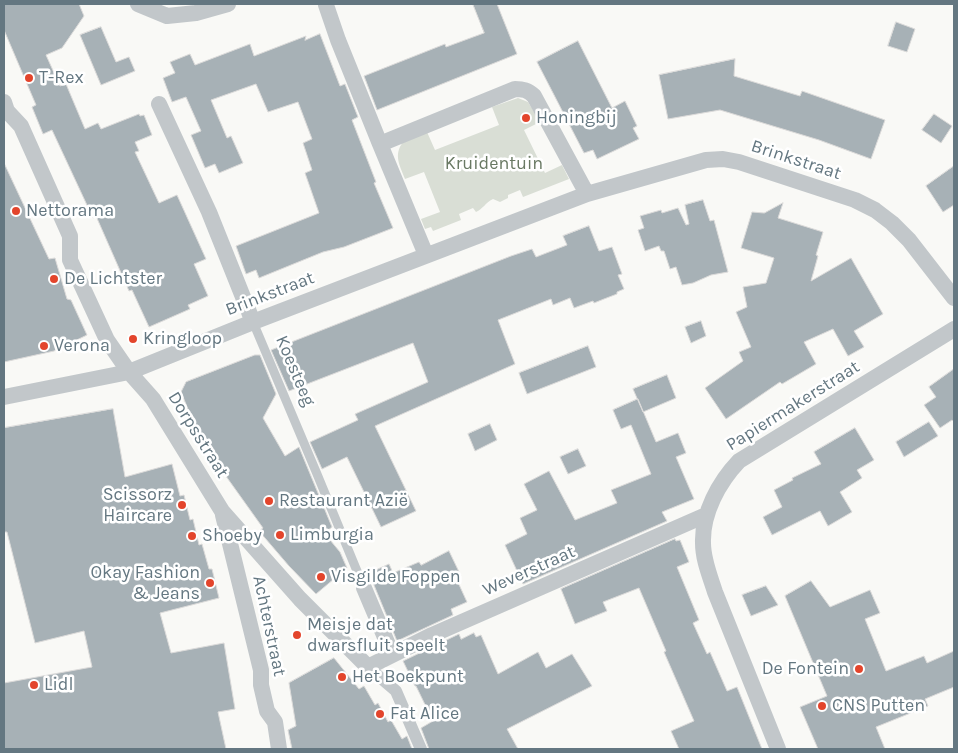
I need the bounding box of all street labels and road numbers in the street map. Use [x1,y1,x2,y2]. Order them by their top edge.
street label: Brinkstraat [748,135,844,185]
street label: Brinkstraat [223,267,317,321]
street label: Koesteeg [270,332,320,410]
street label: Papiermakerstraat [722,356,864,456]
street label: Dorpsstraat [163,388,233,482]
street label: Weverstraat [479,541,579,601]
street label: Achterstraat [248,574,290,678]

